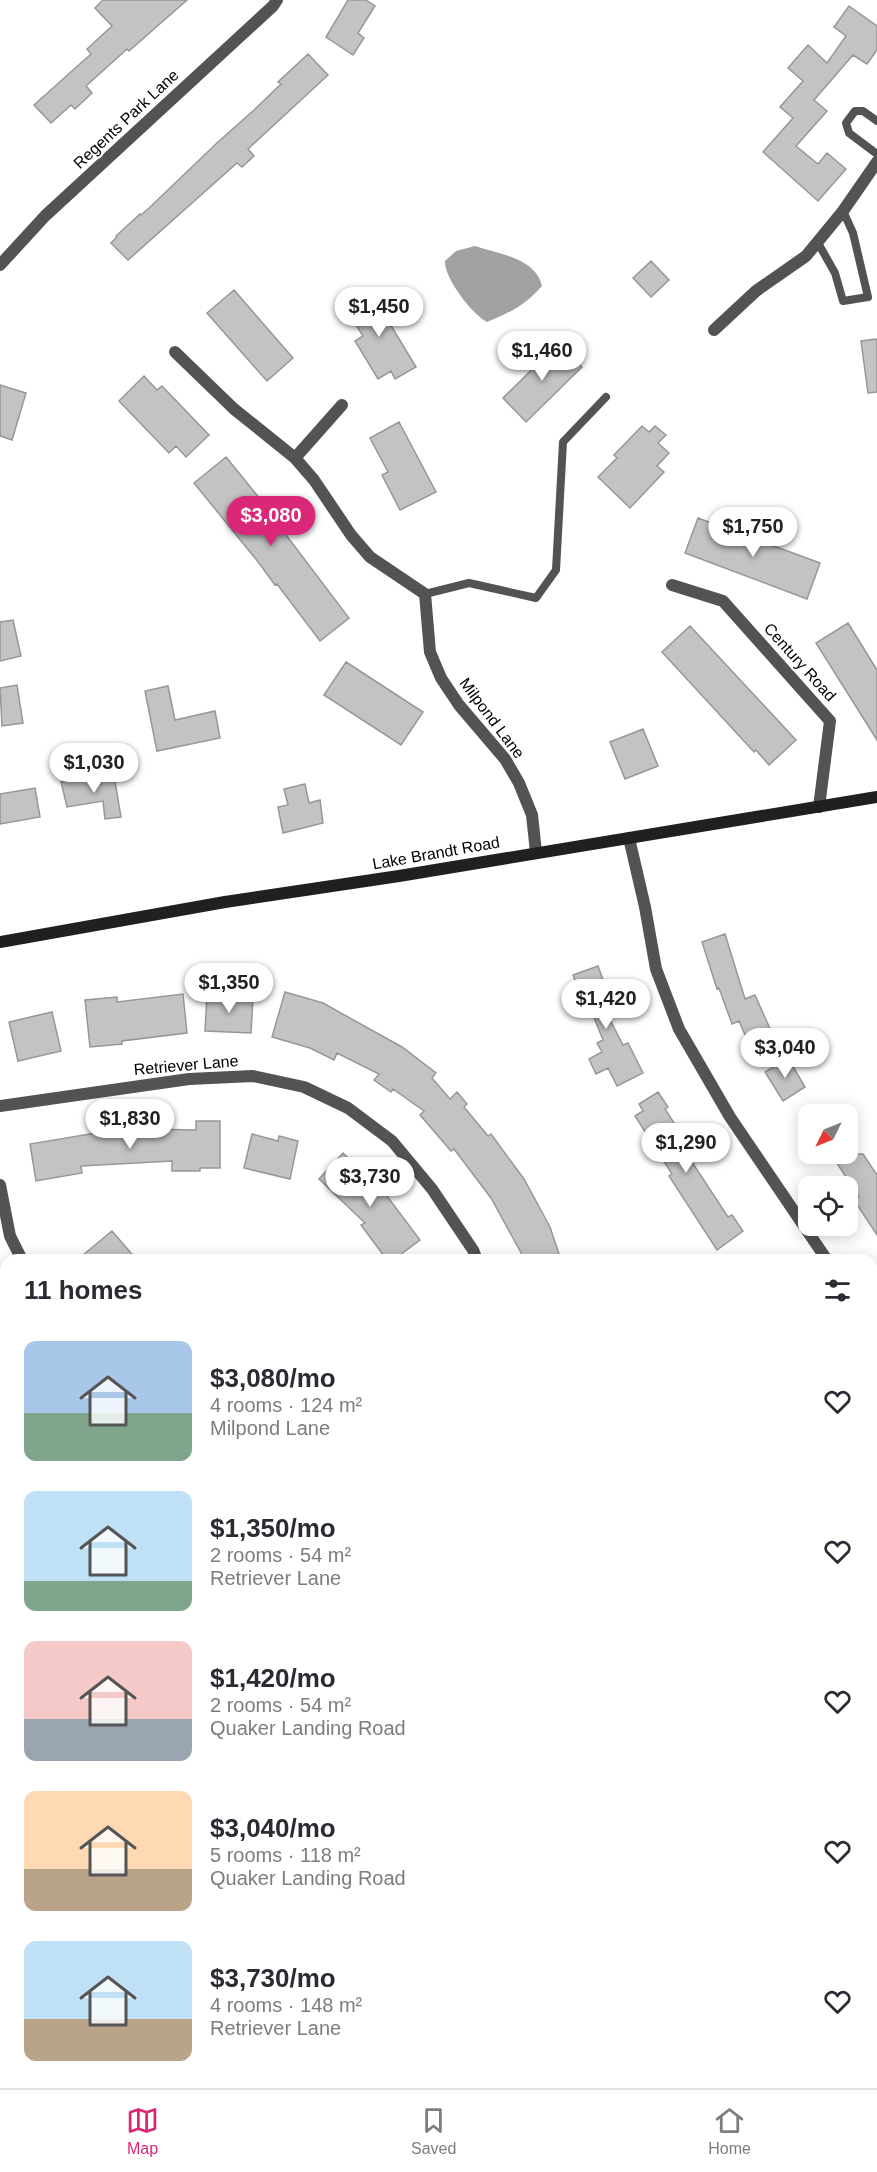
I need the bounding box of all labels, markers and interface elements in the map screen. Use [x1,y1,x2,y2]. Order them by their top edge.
street label: Regents Park Lane [70,66,182,172]
pin: $1,450 [330,287,428,338]
text: $1,450 [348,295,410,317]
pin: $1,460 [493,331,591,382]
text: $1,460 [511,339,573,361]
pin: $3,080 [222,496,320,547]
text: $3,080 [240,504,302,526]
pin: $1,750 [704,507,802,558]
text: $1,750 [722,515,784,537]
street label: Century Road [761,620,839,704]
street label: Milpond Lane [456,675,528,762]
pin: $1,030 [45,743,143,794]
text: $1,030 [63,751,125,773]
street label: Lake Brandt Road [371,833,501,873]
pin: $1,350 [180,963,278,1014]
text: $1,350 [198,971,260,993]
pin: $1,420 [557,979,655,1030]
text: $1,420 [575,987,637,1009]
pin: $3,040 [736,1028,834,1079]
text: $3,040 [754,1036,816,1058]
street label: Retriever Lane [133,1052,239,1078]
pin: $1,830 [81,1099,179,1150]
north arrow [798,1104,858,1164]
map controls [798,1104,858,1236]
text: $1,830 [99,1107,161,1129]
pin: $1,290 [637,1123,735,1174]
text: $1,290 [655,1131,717,1153]
pin: $3,730 [321,1157,419,1208]
text: $3,730 [339,1165,401,1187]
button: locate [798,1176,858,1236]
icon: filters [821,1274,854,1307]
text: 11 homes [24,1275,143,1305]
text: $3,080/mo [210,1363,336,1393]
icon: home [72,1365,144,1437]
icon: heart [821,1385,854,1418]
text: 4 rooms · 124 m² [210,1394,362,1416]
text: Milpond Lane [210,1417,330,1439]
text: $1,350/mo [210,1513,336,1543]
icon: home [72,1515,144,1587]
icon: heart [821,1535,854,1568]
text: 2 rooms · 54 m² [210,1544,351,1566]
text: Retriever Lane [210,1567,341,1589]
text: $1,420/mo [210,1663,336,1693]
icon: home [72,1665,144,1737]
icon: heart [821,1685,854,1718]
text: 2 rooms · 54 m² [210,1694,351,1716]
text: Quaker Landing Road [210,1717,406,1739]
text: $3,040/mo [210,1813,336,1843]
icon: home [72,1815,144,1887]
icon: heart [821,1835,854,1868]
text: 5 rooms · 118 m² [210,1844,361,1866]
text: Quaker Landing Road [210,1867,406,1889]
text: $3,730/mo [210,1963,336,1993]
icon: home [72,1965,144,2037]
icon: heart [821,1985,854,2018]
text: 4 rooms · 148 m² [210,1994,362,2016]
text: Retriever Lane [210,2017,341,2039]
tab: Map [126,2104,159,2158]
tab: Saved [411,2104,456,2158]
tab: Home [708,2104,751,2158]

